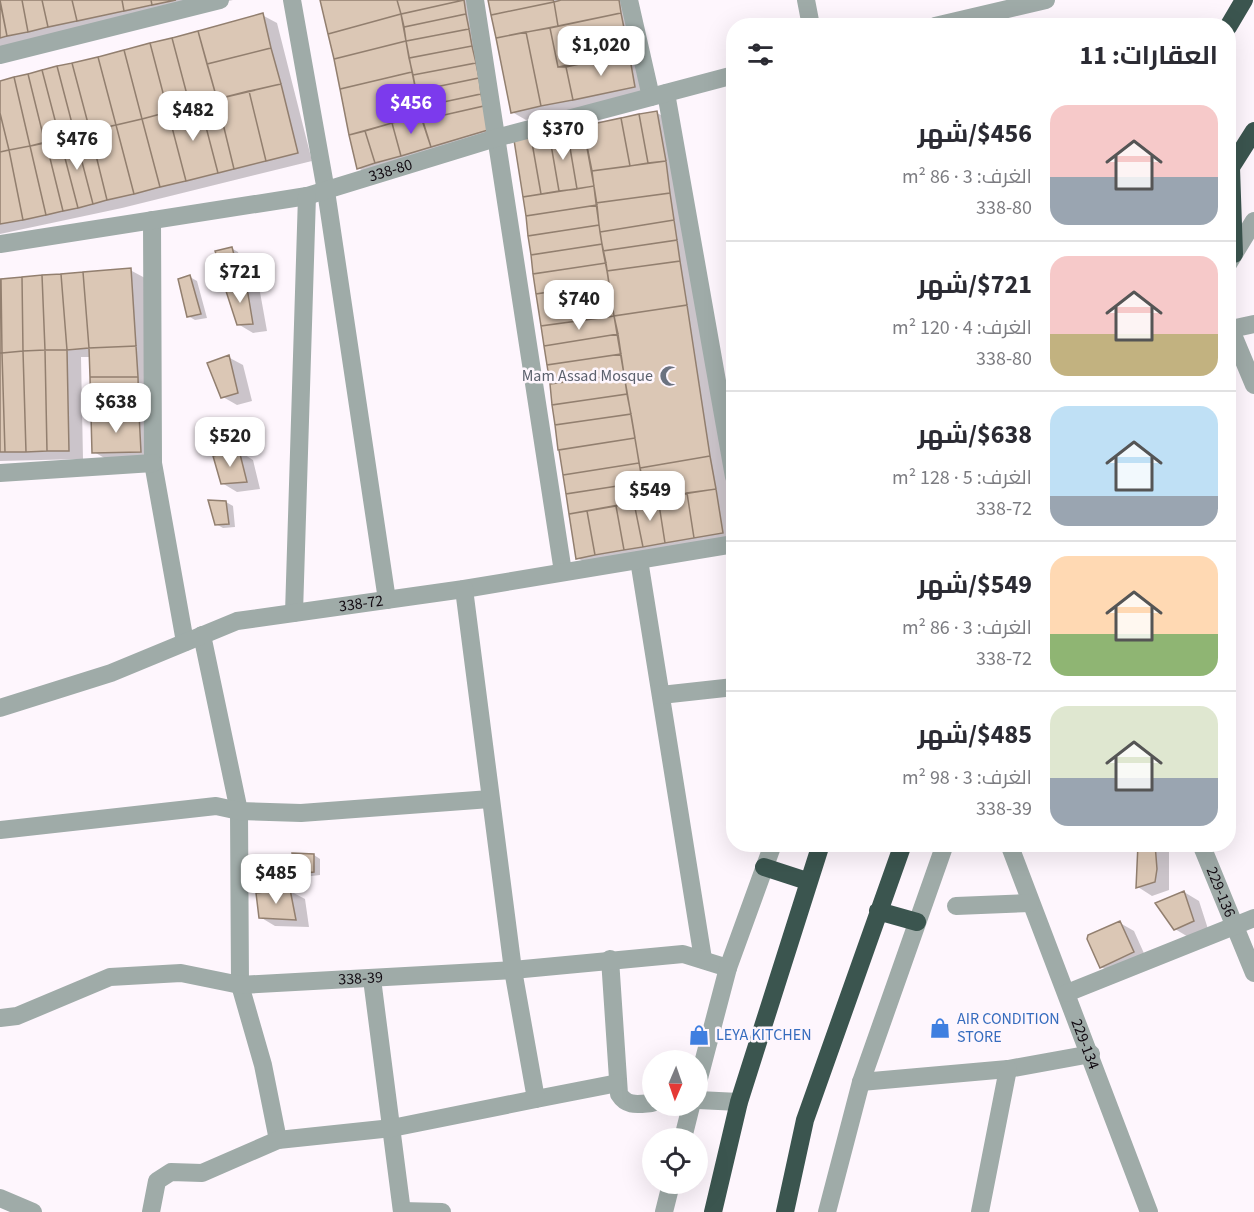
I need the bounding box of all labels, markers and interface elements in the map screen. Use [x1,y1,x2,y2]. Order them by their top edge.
pin: $1,020 [552,26,650,77]
text: $1,020 [572,31,630,59]
text: العقارات: 11 [1079,37,1218,74]
icon: filters [744,38,777,71]
pin: $456 [375,84,447,135]
text: $456 [390,89,432,117]
pin: $482 [157,91,229,142]
text: $482 [172,96,214,124]
pin: $370 [527,110,599,161]
text: $370 [542,115,584,143]
text: $456/شهر [917,115,1032,152]
pin: $476 [41,120,113,171]
text: $476 [56,125,98,153]
icon: home [1098,129,1170,201]
street label: 338-80 [366,153,415,187]
text: الغرف: 3 · 86 m² [902,163,1032,191]
text: 338-80 [976,194,1032,222]
pin: $721 [204,253,276,304]
text: $721 [219,258,261,286]
text: $721/شهر [917,266,1032,303]
pin: $740 [543,280,615,331]
icon: home [1098,280,1170,352]
text: $740 [558,285,600,313]
text: الغرف: 4 · 120 m² [892,314,1032,342]
text: 338-80 [976,345,1032,373]
mosque icon: Mam Assad Mosque [658,364,682,388]
place label: Mam Assad Mosque [522,365,653,387]
pin: $638 [80,383,152,434]
text: $638 [95,388,137,416]
text: $638/شهر [917,416,1032,453]
pin: $520 [194,417,266,468]
text: $520 [209,422,251,450]
icon: home [1098,430,1170,502]
text: الغرف: 5 · 128 m² [892,464,1032,492]
pin: $549 [614,471,686,522]
text: $549 [629,476,671,504]
text: 338-72 [976,495,1032,523]
text: $549/شهر [917,566,1032,603]
icon: home [1098,580,1170,652]
street label: 338-72 [337,589,385,618]
text: الغرف: 3 · 86 m² [902,614,1032,642]
text: 338-72 [976,645,1032,673]
text: $485/شهر [917,716,1032,753]
icon: home [1098,730,1170,802]
text: الغرف: 3 · 98 m² [902,764,1032,792]
text: 338-39 [976,795,1032,823]
pin: $485 [240,854,312,905]
text: $485 [255,859,297,887]
street label: 229-136 [1201,864,1241,921]
street label: 338-39 [338,966,384,991]
place label: AIR CONDITION STORE [957,1008,1060,1048]
street label: 229-134 [1065,1015,1105,1073]
shop icon: AIR CONDITION STORE [928,1016,952,1040]
shop icon: LEYA KITCHEN [687,1023,711,1047]
place label: LEYA KITCHEN [716,1024,812,1046]
north arrow [642,1050,708,1116]
map controls [642,1050,708,1194]
button: locate [642,1128,708,1194]

